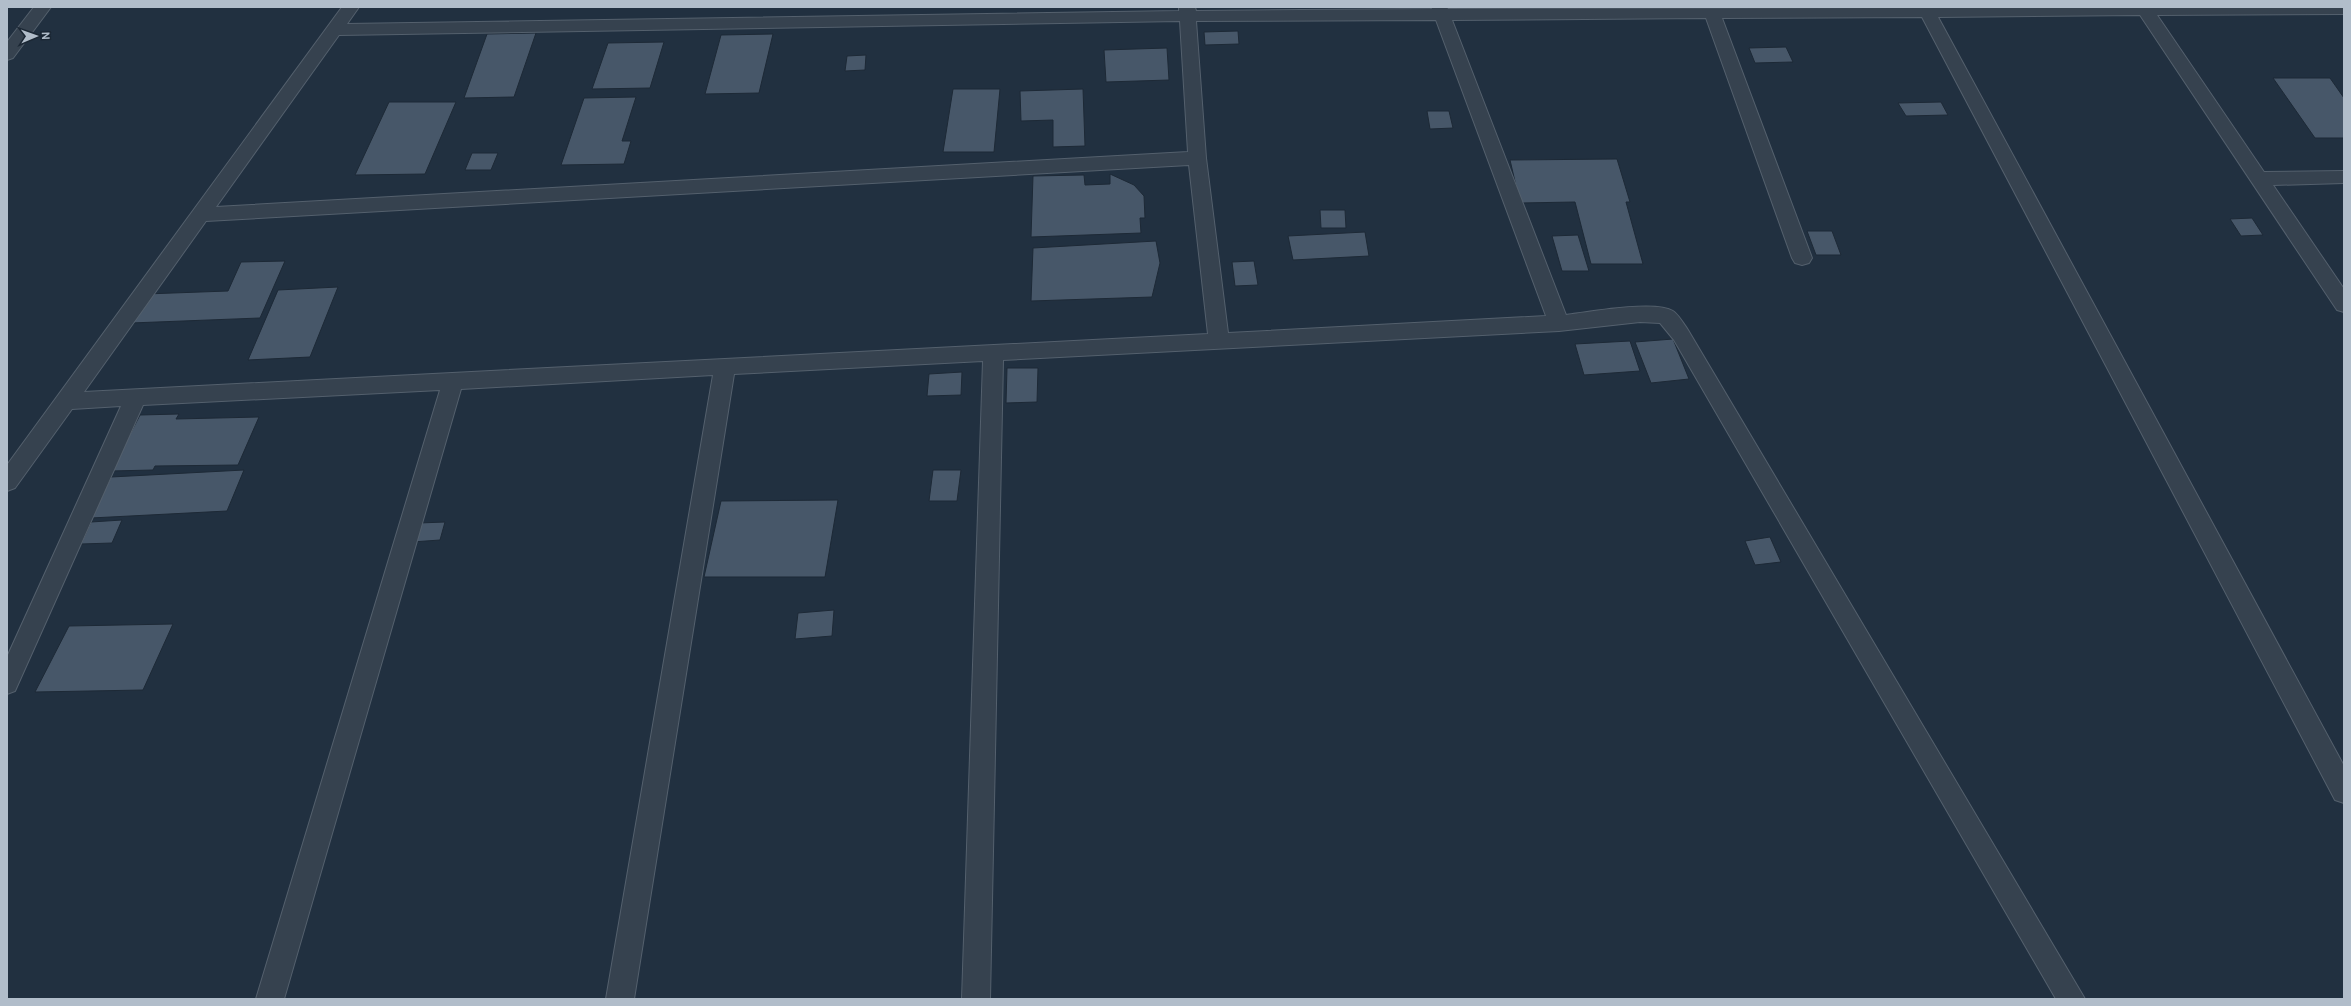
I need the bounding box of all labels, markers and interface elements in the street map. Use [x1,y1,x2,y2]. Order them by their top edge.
north arrow [16,16,56,56]
text: N [39,32,53,40]

